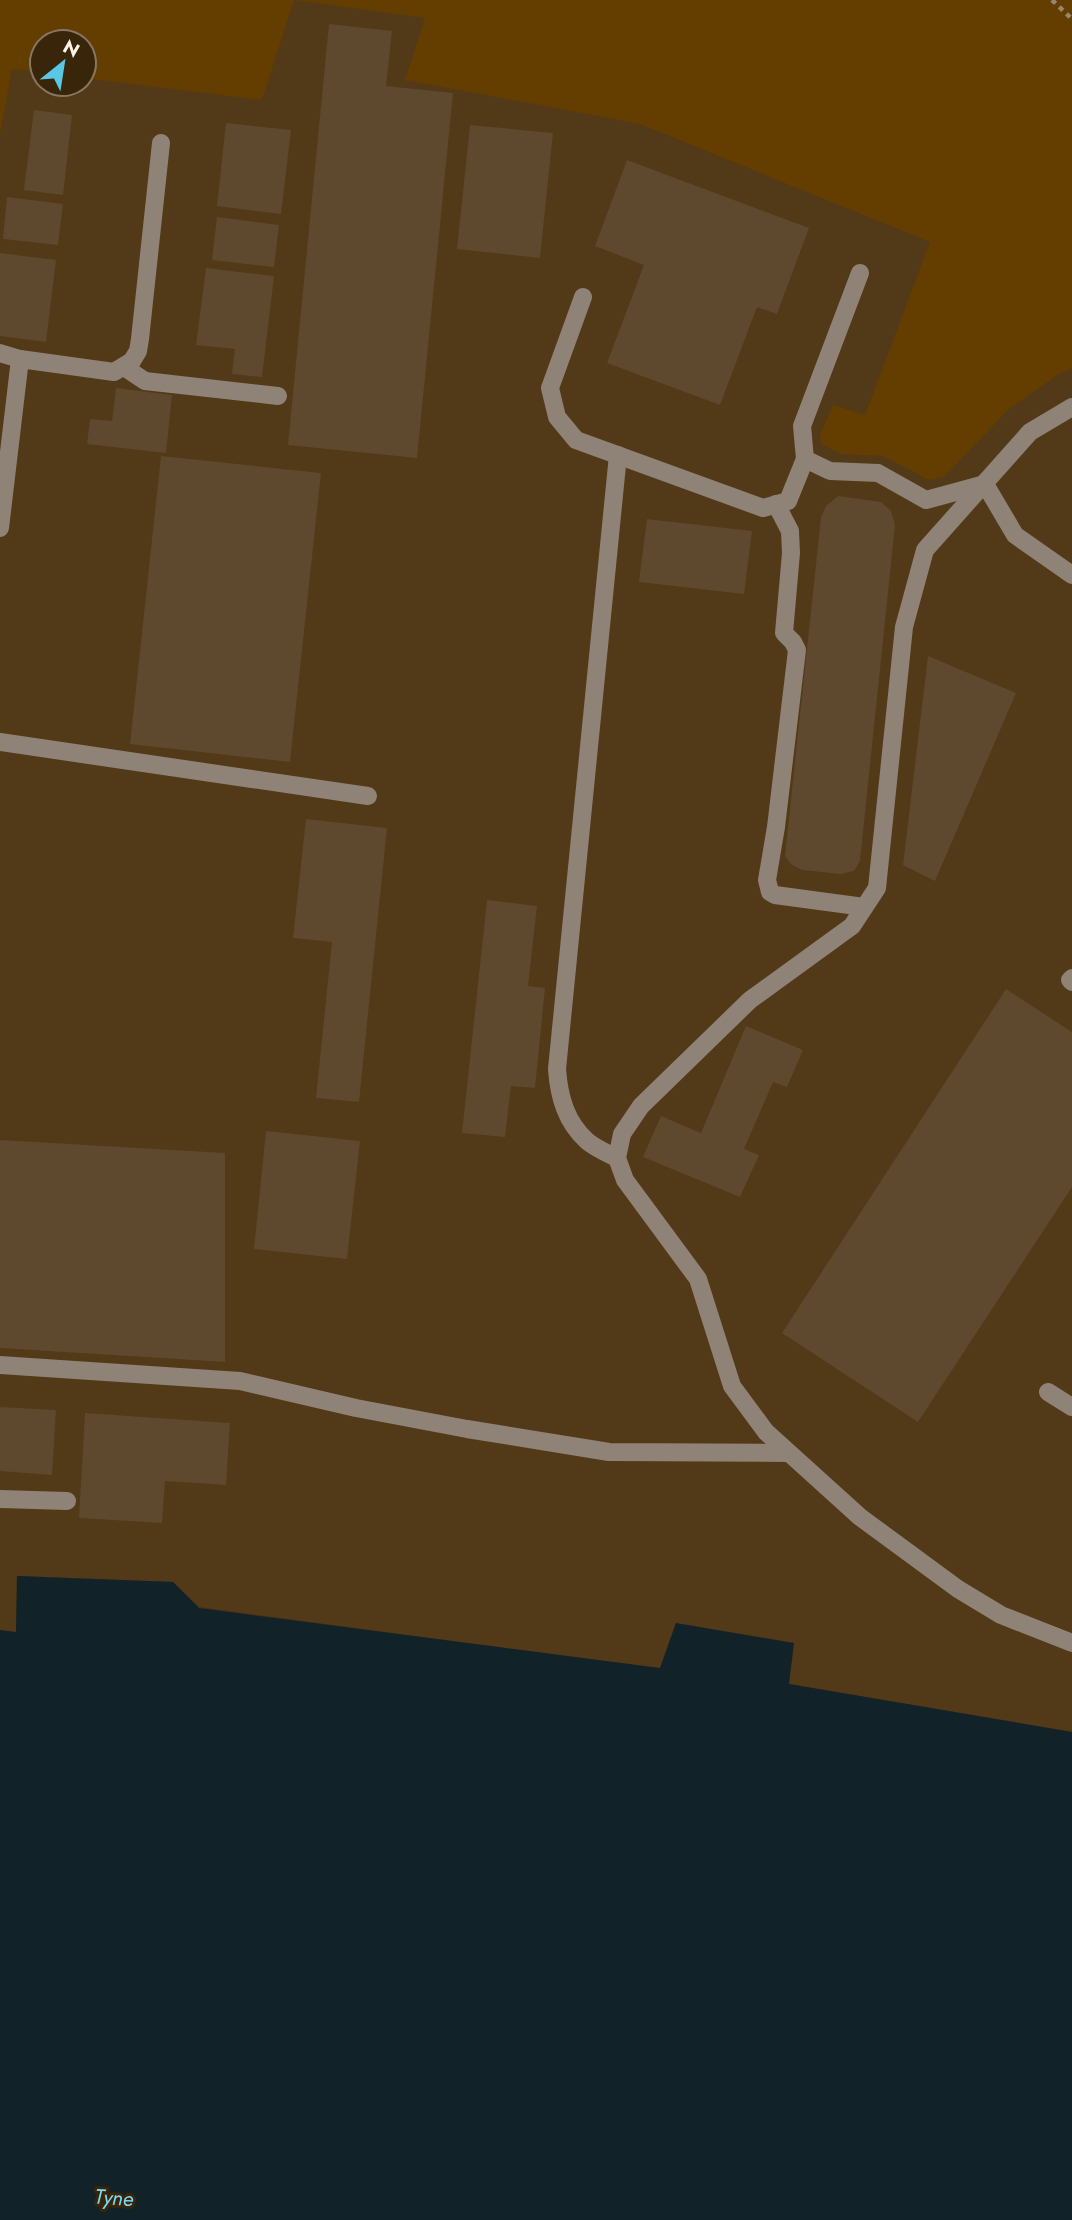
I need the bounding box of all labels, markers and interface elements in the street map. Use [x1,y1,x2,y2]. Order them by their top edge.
north arrow [28,28,98,98]
text: N [58,33,85,64]
water label: Tyne [94,2182,135,2214]

